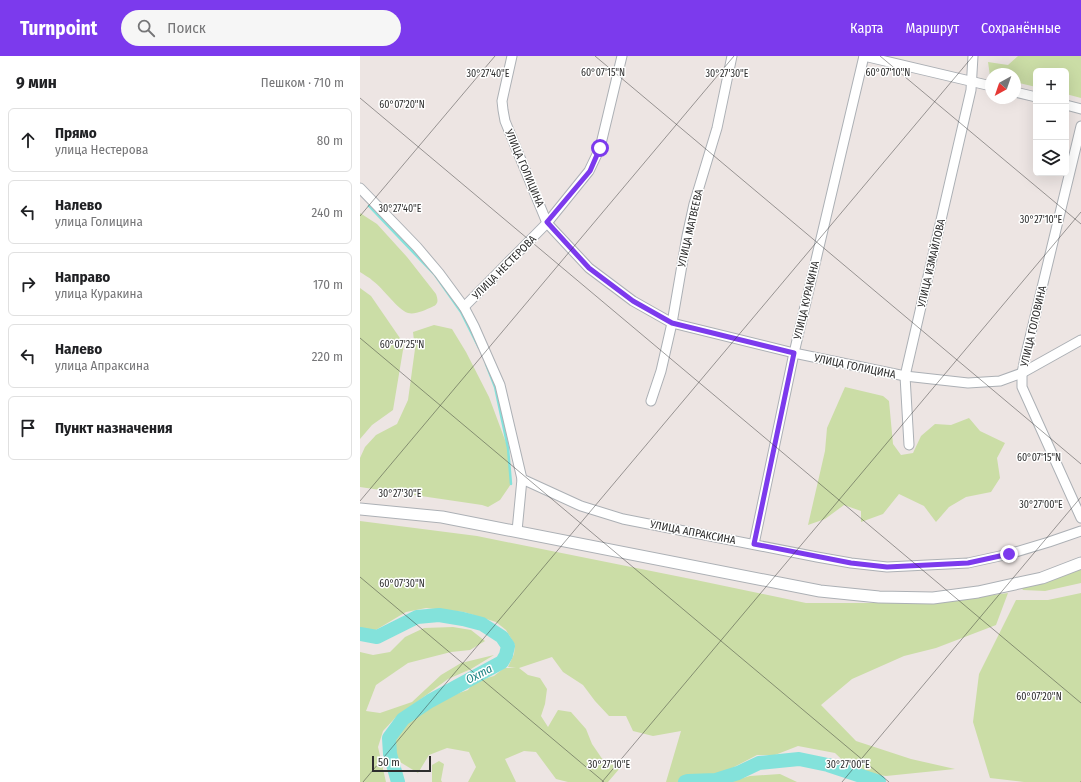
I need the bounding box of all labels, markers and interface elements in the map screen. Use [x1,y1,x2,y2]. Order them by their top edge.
search box [121,10,401,46]
text: Turnpoint [20,17,97,40]
icon: search [135,17,157,39]
text: Поиск [167,19,206,37]
text: Карта [850,20,883,37]
text: Маршрут [905,20,959,37]
text: Сохранённые [981,20,1061,37]
text: 60°07'15"N [581,67,625,79]
text: 60°07'10"N [866,67,910,79]
text: 30°27'40"E [467,68,510,80]
text: 30°27'30"E [706,68,749,80]
north arrow [985,68,1021,104]
map controls [1033,68,1069,176]
button: + [1033,68,1069,104]
text: 9 мин [16,72,57,93]
text: Пешком · 710 m [261,75,344,90]
text: 60°07'20"N [379,99,425,111]
button: − [1033,104,1069,140]
text: Прямо [55,124,97,142]
street label: УЛИЦА ГОЛИЦИНА [502,126,547,209]
icon: ahead [17,129,39,151]
text: 80 m [317,133,343,148]
route start [591,139,609,157]
button: layers [1033,140,1069,176]
text: улица Нестерова [55,142,148,157]
street label: УЛИЦА МАТВЕЕВА [675,188,706,269]
text: Налево [55,196,102,214]
icon: left [17,201,39,223]
text: 30°27'40"E [379,203,422,215]
text: 240 m [311,205,343,220]
text: улица Голицина [55,214,143,229]
text: 30°27'10"E [1020,214,1063,226]
street label: УЛИЦА ИЗМАЙЛОВА [915,217,948,310]
street label: УЛИЦА НЕСТЕРОВА [469,233,539,303]
street label: УЛИЦА КУРАКИНА [791,259,822,342]
text: Направо [55,268,110,286]
icon: right [17,273,39,295]
text: 170 m [313,277,343,292]
street label: УЛИЦА ГОЛОВИНА [1018,284,1049,369]
text: улица Куракина [55,286,143,301]
text: 60°07'25"N [380,339,424,351]
text: Налево [55,340,102,358]
icon: left [17,345,39,367]
text: 220 m [312,349,343,364]
street label: УЛИЦА ГОЛИЦИНА [812,351,897,382]
text: улица Апраксина [55,358,149,373]
icon: arrive [17,417,39,439]
text: Пункт назначения [55,419,173,437]
text: 60°07'15"N [1017,452,1061,464]
text: 30°27'30"E [379,488,422,500]
text: 30°27'00"E [1019,499,1063,511]
street label: УЛИЦА АПРАКСИНА [648,518,737,547]
route end [1000,545,1018,563]
text: 60°07'30"N [379,578,425,590]
water label: Охта [463,661,495,687]
text: 60°07'20"N [1016,691,1062,703]
scale bar [372,754,431,773]
text: 50 m [378,756,400,769]
text: 30°27'10"E [588,759,631,771]
text: 30°27'00"E [826,759,870,771]

